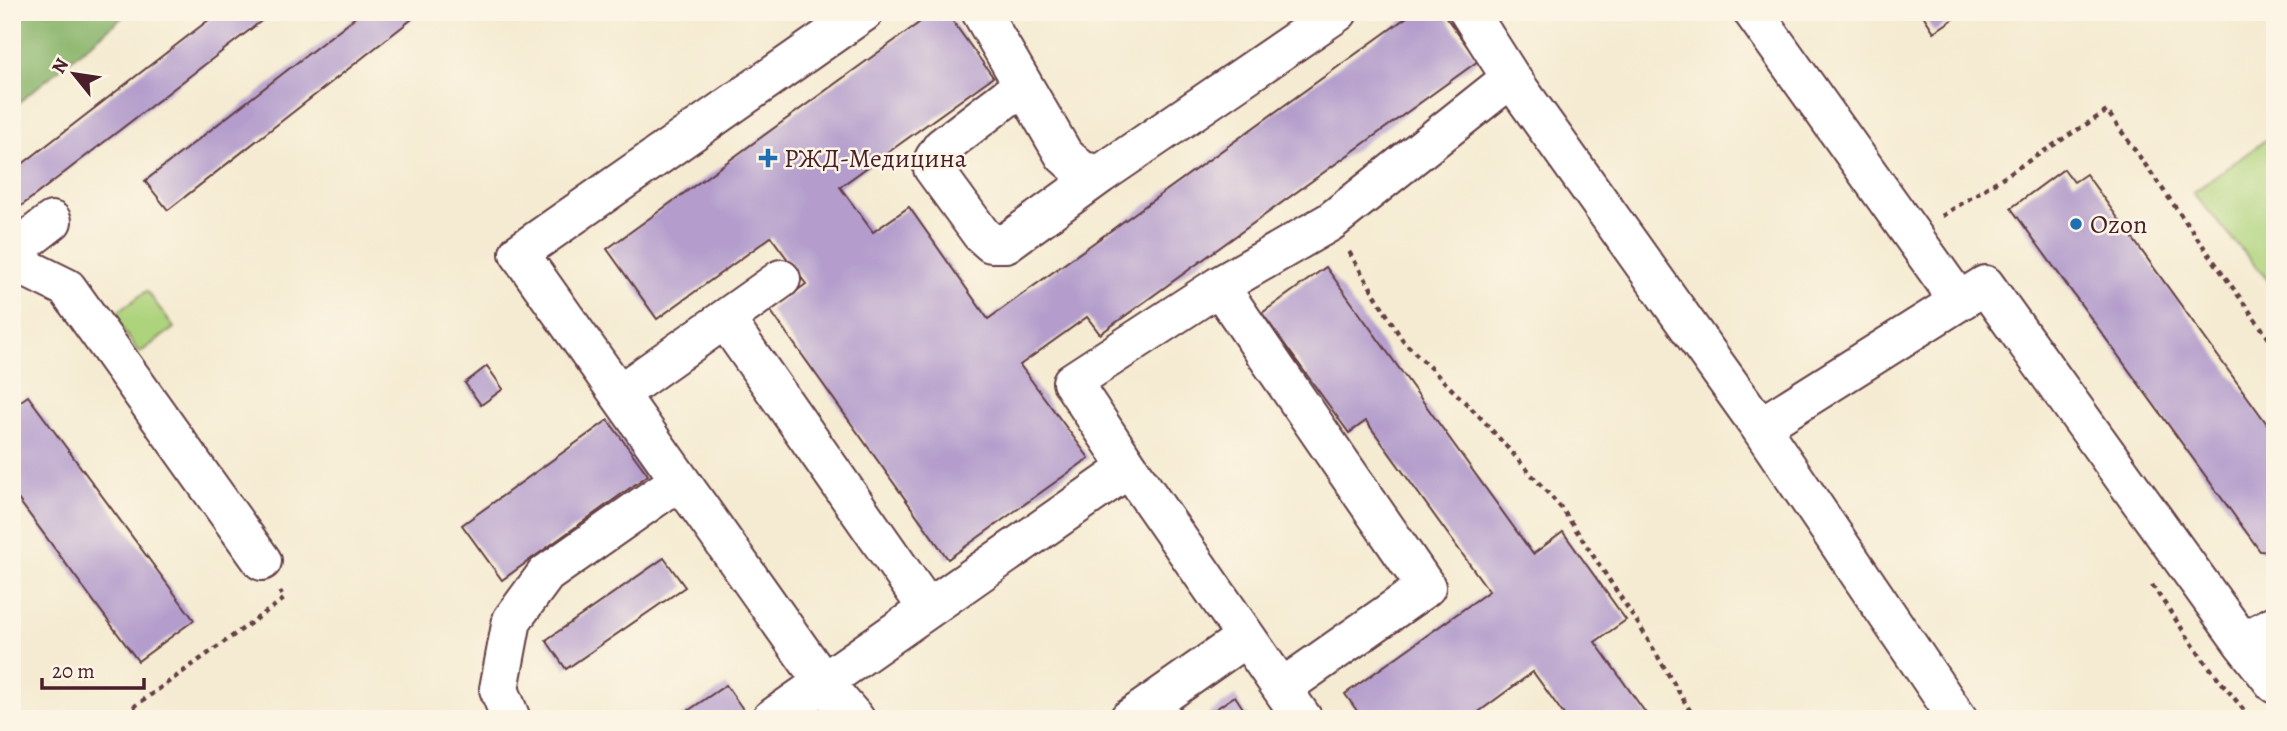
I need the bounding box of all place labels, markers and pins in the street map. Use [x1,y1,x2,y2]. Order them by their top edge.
place label: РЖД-Медицина [784,141,967,176]
marker: РЖД-Медицина [758,148,778,168]
place label: Ozon [2090,207,2147,242]
marker: Ozon [2068,216,2084,232]

